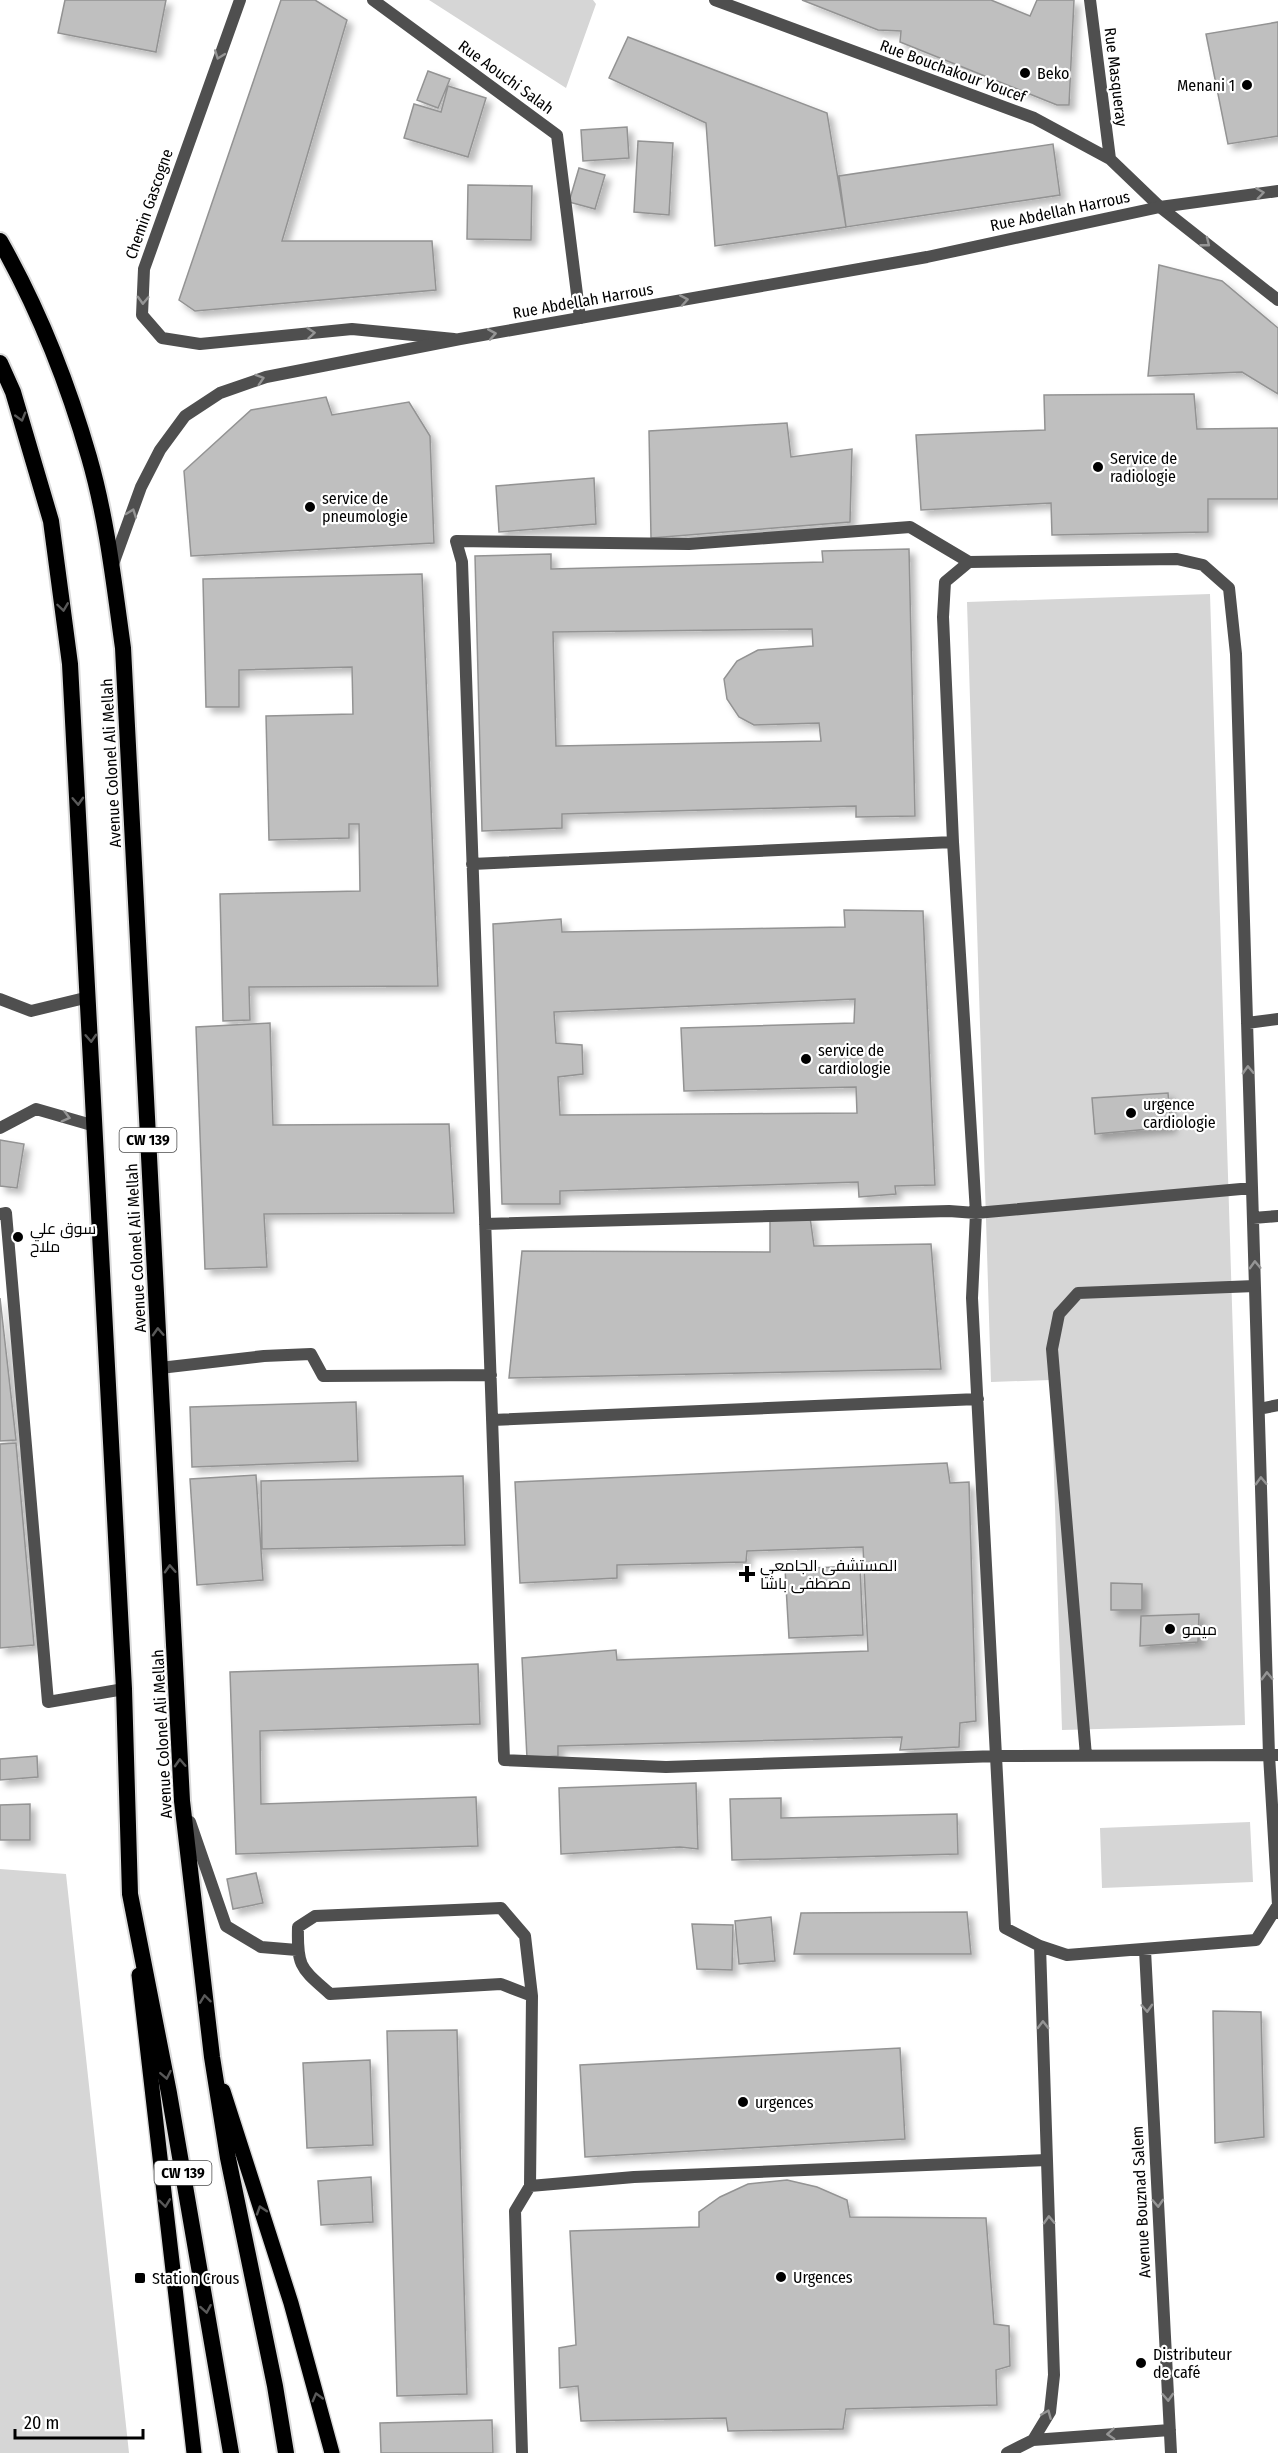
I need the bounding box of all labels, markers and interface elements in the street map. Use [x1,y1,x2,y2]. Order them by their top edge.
street label: Rue Masqueray [1101,27,1132,128]
street label: Rue Aouchi Salah [455,36,557,118]
street label: Rue Bouchakour Youcef [877,36,1030,107]
one-way arrow [214,49,227,60]
place label: Beko [1037,64,1069,83]
marker: Beko [1018,66,1032,80]
place label: Menani 1 [1177,76,1235,95]
marker: Menani 1 [1240,78,1254,92]
street label: Chemin Gascogne [121,146,177,262]
street label: Rue Abdellah Harrous [988,187,1132,235]
one-way arrow [1255,188,1264,200]
one-way arrow [1199,236,1210,247]
street label: Rue Abdellah Harrous [511,279,655,323]
one-way arrow [679,294,689,307]
one-way arrow [136,295,149,304]
one-way arrow [306,327,315,340]
one-way arrow [487,328,497,341]
one-way arrow [254,374,265,386]
one-way arrow [14,411,26,422]
place label: Service de radiologie [1110,449,1177,486]
marker: Service de radiologie [1091,460,1105,474]
place label: service de pneumologie [322,489,408,526]
marker: service de pneumologie [303,500,317,514]
one-way arrow [124,508,137,519]
one-way arrow [56,602,68,612]
street label: Avenue Colonel Ali Mellah [97,678,125,848]
one-way arrow [71,797,84,806]
one-way arrow [84,1033,97,1042]
place label: service de cardiologie [818,1041,891,1078]
marker: service de cardiologie [799,1052,813,1066]
one-way arrow [1242,1066,1255,1075]
place label: urgence cardiologie [1143,1095,1216,1132]
marker: urgence cardiologie [1124,1106,1138,1120]
one-way arrow [61,1110,71,1123]
road number: CW 139 [120,1128,176,1152]
street label: Avenue Colonel Ali Mellah [122,1163,150,1333]
place label: سوق علي ملاح [30,1219,96,1258]
marker: سوق علي ملاح [11,1230,25,1244]
one-way arrow [1248,1261,1261,1270]
one-way arrow [152,1327,165,1336]
one-way arrow [1255,1476,1267,1485]
place label: المستشفى الجامعي مصطفى باشا [760,1556,898,1594]
one-way arrow [164,1564,177,1573]
marker: المستشفى الجامعي مصطفى باشا [738,1565,756,1583]
place label: ميمو [1182,1620,1217,1639]
marker: ميمو [1163,1622,1177,1636]
street label: Avenue Colonel Ali Mellah [148,1649,176,1819]
one-way arrow [1261,1671,1273,1680]
one-way arrow [174,1759,187,1768]
one-way arrow [199,1994,212,2004]
one-way arrow [1141,2003,1154,2012]
one-way arrow [1037,2021,1050,2030]
one-way arrow [159,2070,172,2080]
place label: urgences [755,2093,814,2112]
marker: urgences [736,2095,750,2109]
street label: Avenue Bouznad Salem [1128,2125,1154,2279]
road number: CW 139 [154,2161,212,2185]
one-way arrow [158,2198,171,2208]
one-way arrow [1151,2198,1164,2207]
one-way arrow [256,2205,268,2216]
one-way arrow [1042,2216,1055,2225]
place label: Urgences [793,2268,853,2287]
place label: Station Crous [152,2269,240,2288]
marker: Urgences [774,2270,788,2284]
marker: Station Crous [133,2271,147,2285]
one-way arrow [200,2304,212,2314]
place label: Distributeur de café [1153,2345,1232,2382]
marker: Distributeur de café [1134,2356,1148,2370]
one-way arrow [311,2392,324,2402]
one-way arrow [1161,2393,1174,2402]
scale bar [15,2402,142,2440]
one-way arrow [1040,2409,1052,2420]
text: 20 m [24,2412,59,2434]
one-way arrow [1107,2428,1116,2441]

